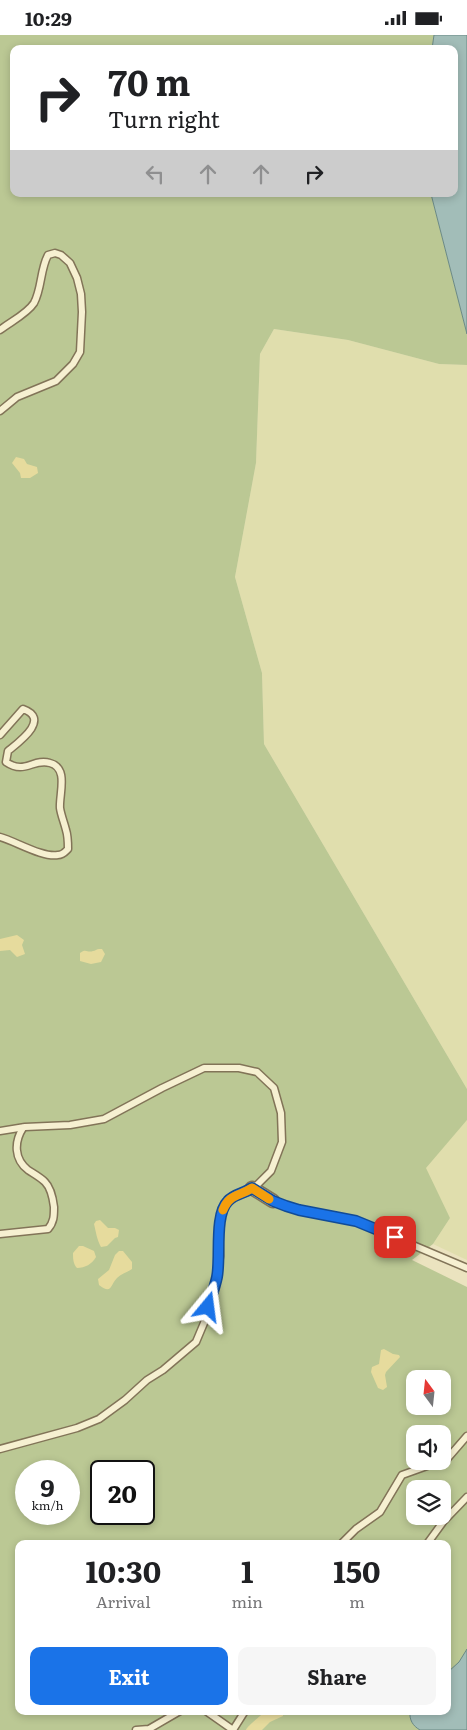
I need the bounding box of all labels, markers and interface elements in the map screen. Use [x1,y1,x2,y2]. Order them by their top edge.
text: 10:29 [25,4,72,32]
text: 70 m [108,55,190,107]
icon: right [25,65,90,130]
text: Turn right [108,102,220,135]
icon: left [141,160,169,188]
icon: ahead [194,160,222,188]
icon: ahead [247,160,275,188]
icon: right [300,160,328,188]
pin [374,1216,416,1258]
icon: arrive [381,1223,409,1251]
position arrow [181,1280,233,1332]
north arrow [406,1370,451,1415]
map controls [406,1370,451,1525]
button: sound [406,1425,451,1470]
speed limit sign: 20 [90,1460,155,1525]
text: 9 [40,1468,55,1505]
button: layers [406,1480,451,1525]
text: km/h [32,1496,63,1514]
text: 10:30 [85,1548,161,1592]
text: 1 [241,1548,253,1592]
text: 150 [333,1548,381,1592]
text: Arrival [96,1589,151,1613]
text: min [232,1589,263,1613]
text: m [349,1589,365,1613]
button: Exit [30,1647,228,1705]
button: Share [238,1647,436,1705]

